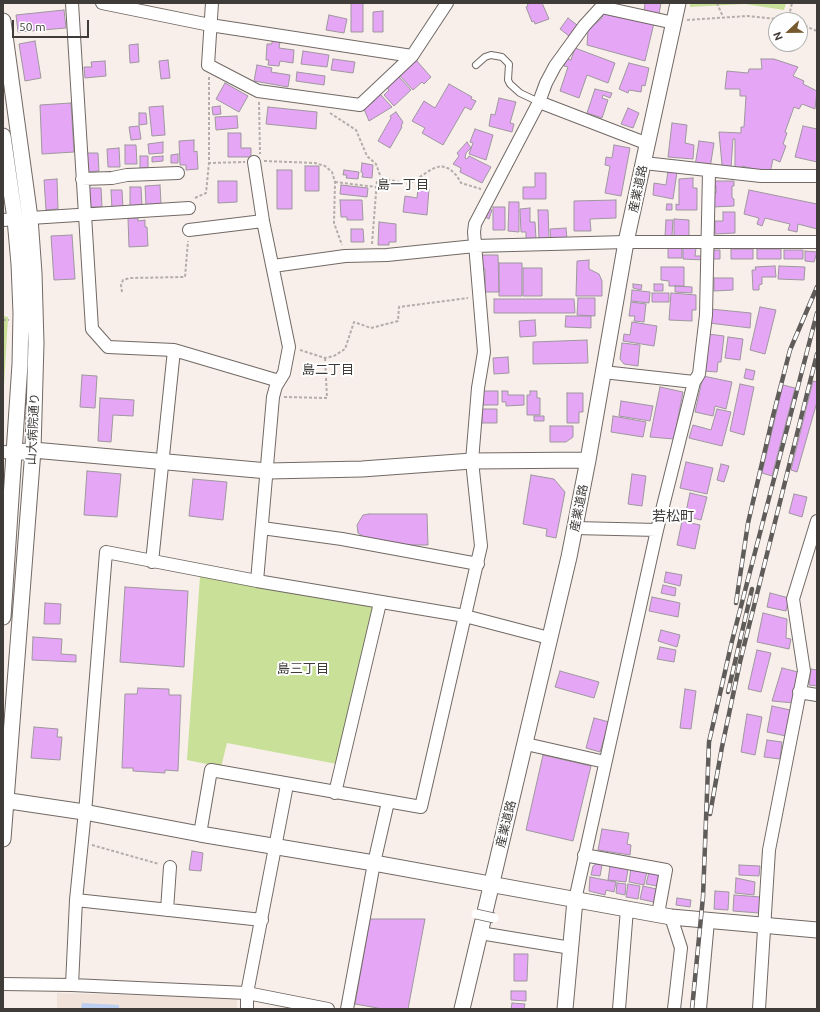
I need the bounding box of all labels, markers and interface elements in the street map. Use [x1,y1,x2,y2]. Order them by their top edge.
scale bar [14,12,91,38]
north arrow [768,12,808,52]
text: 50 m [19,20,46,33]
text: N [771,30,785,42]
street label: 産業道路 [626,164,650,214]
district label: 島一丁目 [377,177,429,193]
district label: 島二丁目 [302,362,354,378]
street label: 山大病院通り [24,393,42,465]
street label: 産業道路 [567,483,591,533]
district label: 若松町 [652,508,694,524]
district label: 島三丁目 [277,661,329,677]
street label: 産業道路 [493,799,519,849]

